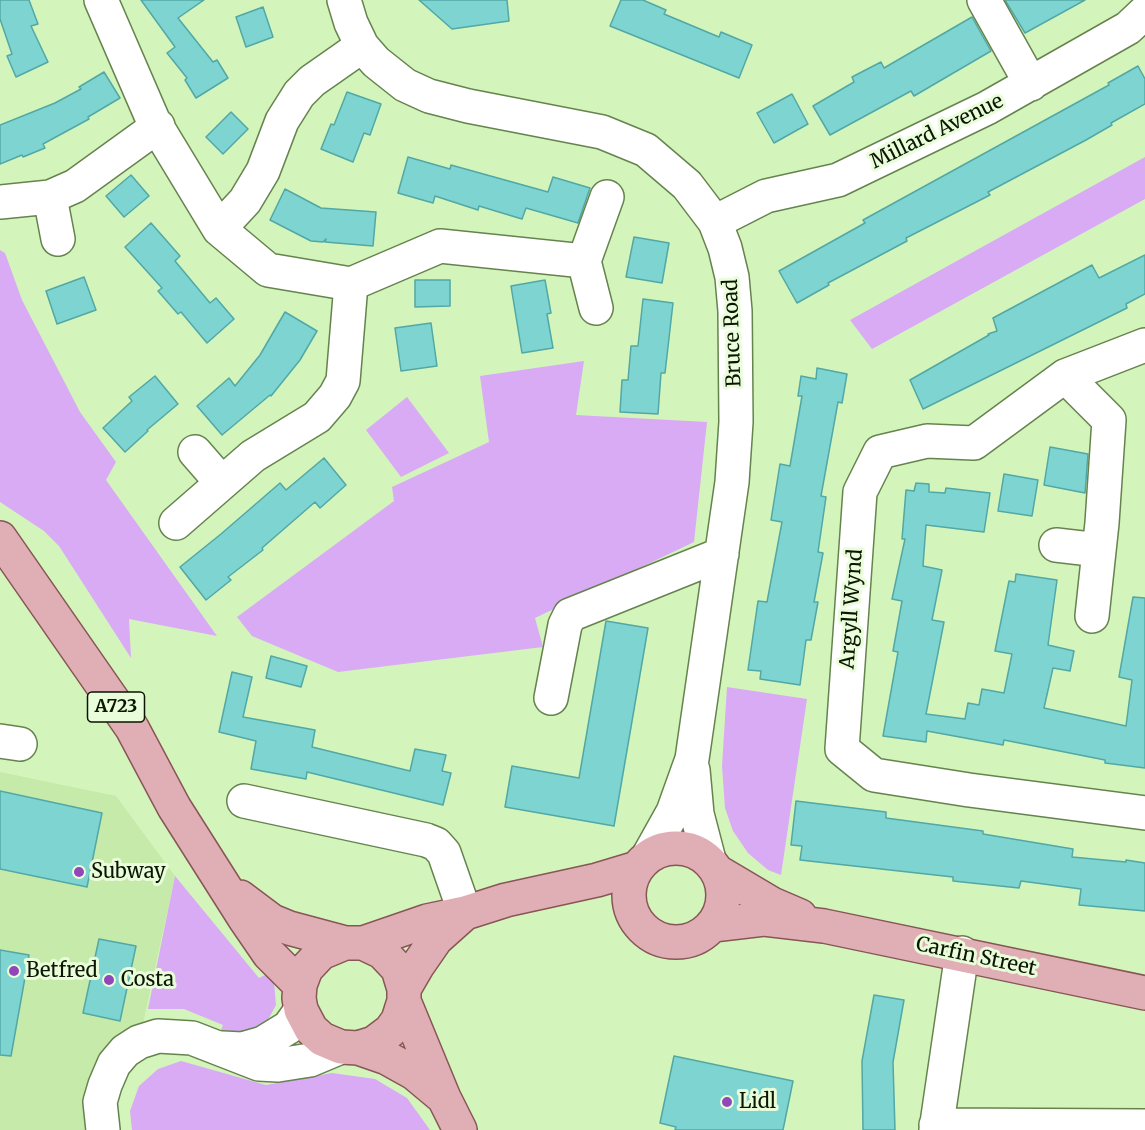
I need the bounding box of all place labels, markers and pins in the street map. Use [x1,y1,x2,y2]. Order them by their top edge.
place label: Subway [91,860,166,884]
marker: Subway [72,865,86,879]
place label: Betfred [26,959,98,983]
marker: Betfred [7,964,21,978]
place label: Costa [121,968,174,992]
marker: Costa [102,973,116,987]
place label: Lidl [739,1090,776,1114]
marker: Lidl [720,1095,734,1109]

